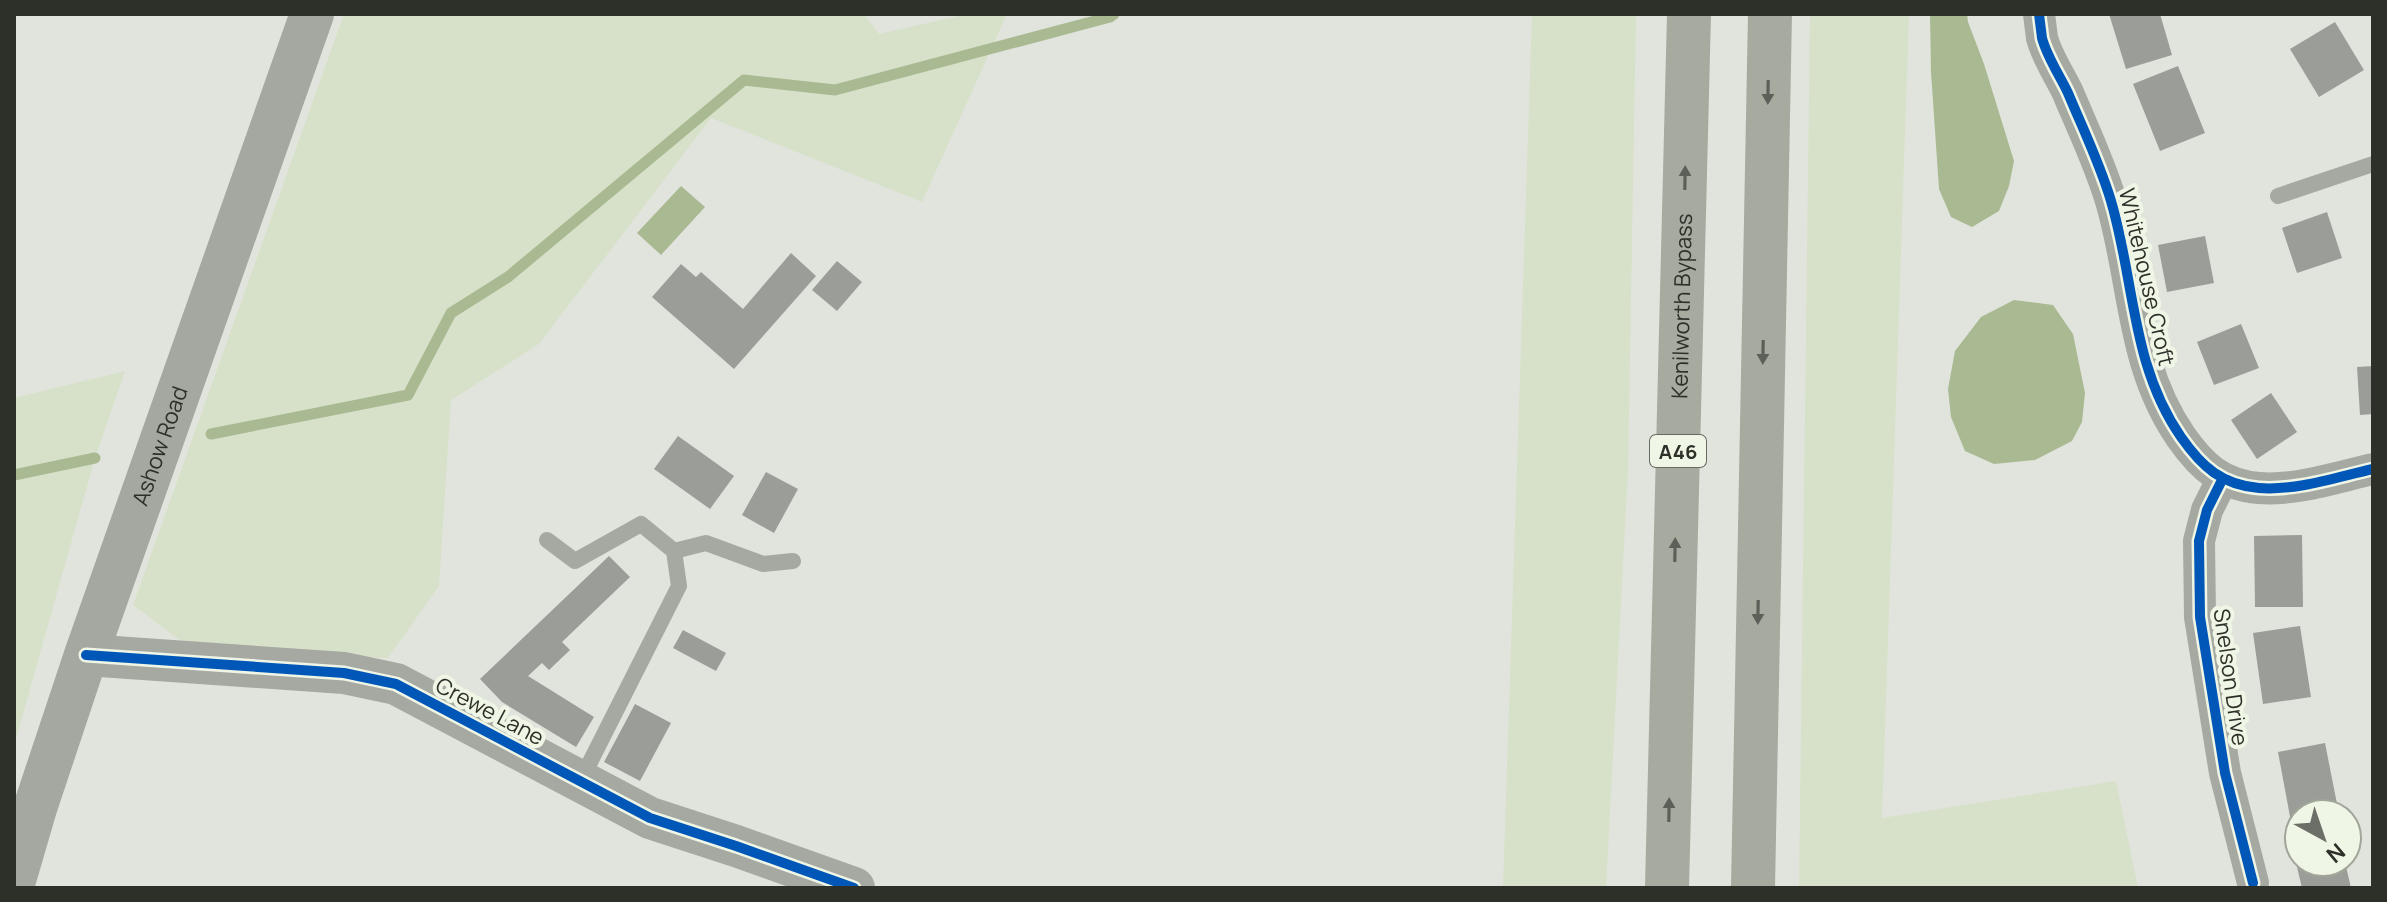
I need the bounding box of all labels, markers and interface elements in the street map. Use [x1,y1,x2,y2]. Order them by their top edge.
one-way arrow [1762,80,1774,105]
one-way arrow [1679,165,1691,190]
street label: Whitehouse Croft [2112,185,2182,369]
street label: Kenilworth Bypass [1664,213,1699,399]
one-way arrow [1757,340,1769,365]
street label: Ashow Road [125,382,195,510]
road number: A46 [1650,435,1706,467]
one-way arrow [1669,537,1682,562]
one-way arrow [1752,600,1764,625]
street label: Snelson Drive [2207,607,2255,748]
street label: Crewe Lane [430,670,550,752]
one-way arrow [1662,797,1675,822]
north arrow [2283,798,2363,878]
text: N [2320,837,2352,870]

